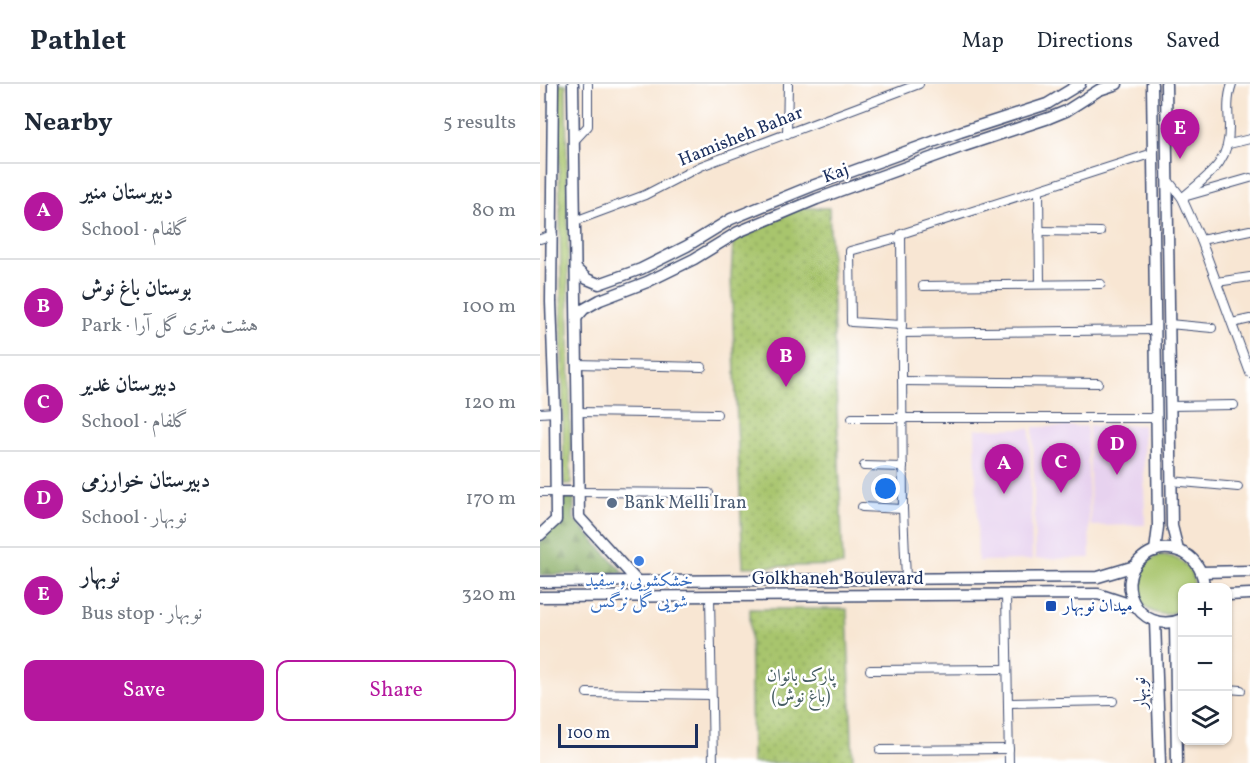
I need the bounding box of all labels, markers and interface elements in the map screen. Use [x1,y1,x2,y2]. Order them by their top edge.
text: Pathlet [30,22,126,61]
text: Map [962,27,1004,56]
text: Directions [1037,27,1133,56]
text: Saved [1166,27,1220,56]
street label: Hamisheh Bahar [675,100,808,173]
text: Nearby [24,105,113,141]
text: 5 results [443,109,516,137]
pin: E [1160,110,1200,159]
street label: Kaj [819,158,853,190]
text: دبیرستان منیر [81,178,173,209]
text: A [36,197,51,225]
text: 80 m [472,197,516,225]
text: School · گلفام [81,216,188,244]
text: بوستان باغ نوش [81,274,192,305]
text: B [37,293,50,321]
text: 100 m [462,293,516,321]
text: Park · هشت متری گل آرا [81,312,258,340]
pin: B [766,338,806,387]
text: دبیرستان غدیر [81,370,177,401]
text: C [37,389,50,417]
text: 120 m [464,389,516,417]
text: School · گلفام [81,408,188,436]
pin: D [1098,426,1136,475]
pin: A [984,444,1024,494]
pin: C [1042,444,1080,493]
text: دبیرستان خوارزمی [81,466,210,497]
your location [871,474,900,503]
text: D [36,485,51,513]
text: 170 m [466,485,516,513]
place label: Bank Melli Iran [624,491,747,516]
marker: Bank Melli Iran [605,496,619,510]
text: School · نوبهار [81,504,187,532]
marker: خشکشویی و سفید شویی گل نرگس [632,554,646,568]
text: نوبهار [81,562,120,593]
street label: Golkhaneh Boulevard [752,567,924,592]
place label: خشکشویی و سفید شویی گل نرگس [585,569,693,615]
text: E [37,581,50,609]
text: 320 m [461,581,516,609]
map controls [1178,583,1232,745]
button: + [1178,583,1232,637]
place label: میدان نوبهار [1061,594,1133,619]
marker: میدان نوبهار [1044,599,1058,613]
text: Bus stop · نوبهار [81,600,202,628]
button: − [1178,637,1232,691]
button: Save [24,660,264,721]
button: Share [276,660,516,721]
park label: پارک بانوان (باغ نوش) [767,664,837,711]
street label: نوبهار [1128,677,1154,711]
button: layers [1178,691,1232,745]
scale bar [558,721,698,748]
text: 100 m [567,723,610,745]

